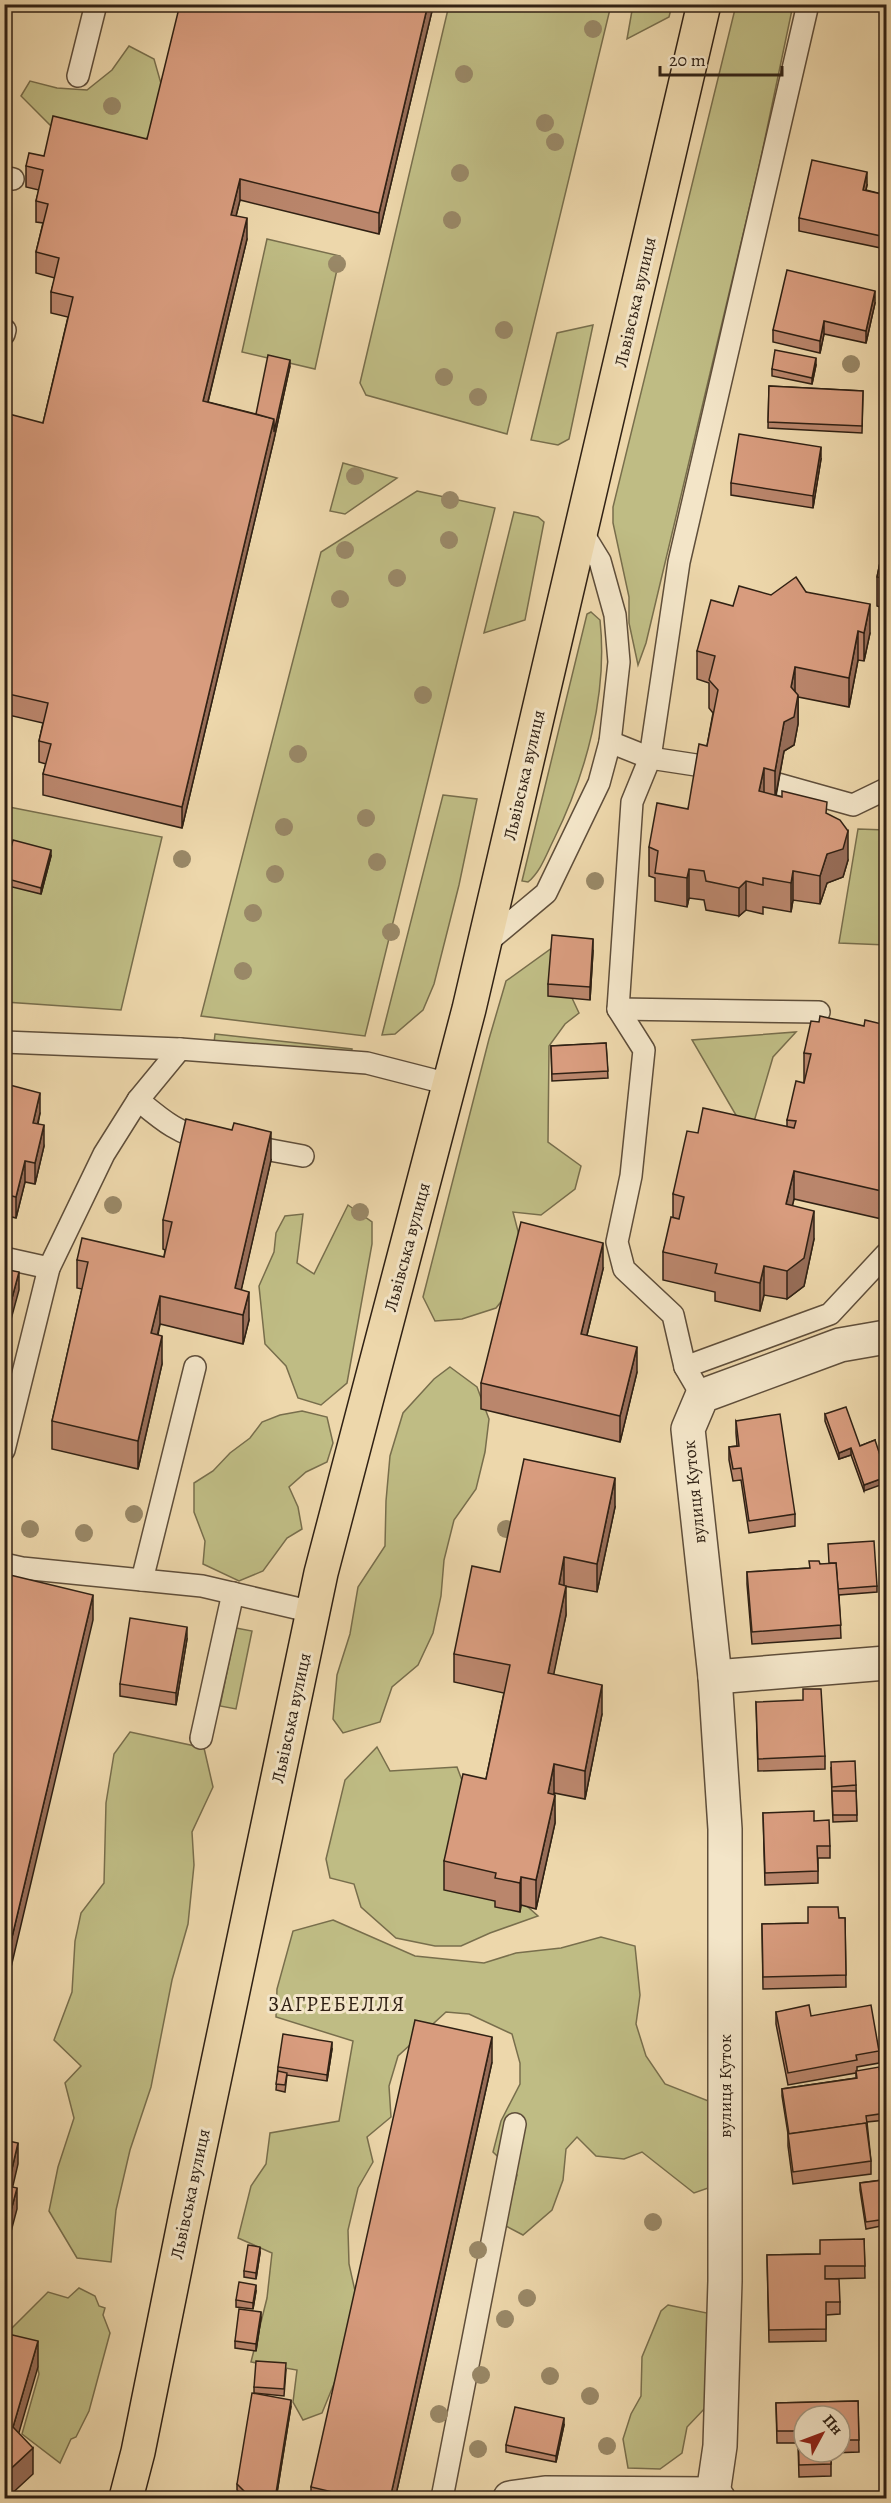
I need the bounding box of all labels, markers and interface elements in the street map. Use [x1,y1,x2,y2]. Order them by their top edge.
scale bar [660,39,782,77]
text: 20 m [669,48,706,72]
street label: Львівська вулиця [608,235,662,369]
street label: Львівська вулиця [497,708,551,842]
street label: Львівська вулиця [378,1180,436,1314]
street label: вулиця Куток [677,1439,711,1545]
street label: Львівська вулиця [265,1650,317,1786]
district label: ЗАГРЕБЕЛЛЯ [268,1990,406,2018]
street label: вулиця Куток [713,2034,737,2138]
street label: Львівська вулиця [164,2126,216,2262]
north arrow [792,2404,852,2464]
text: Пн [817,2410,848,2440]

